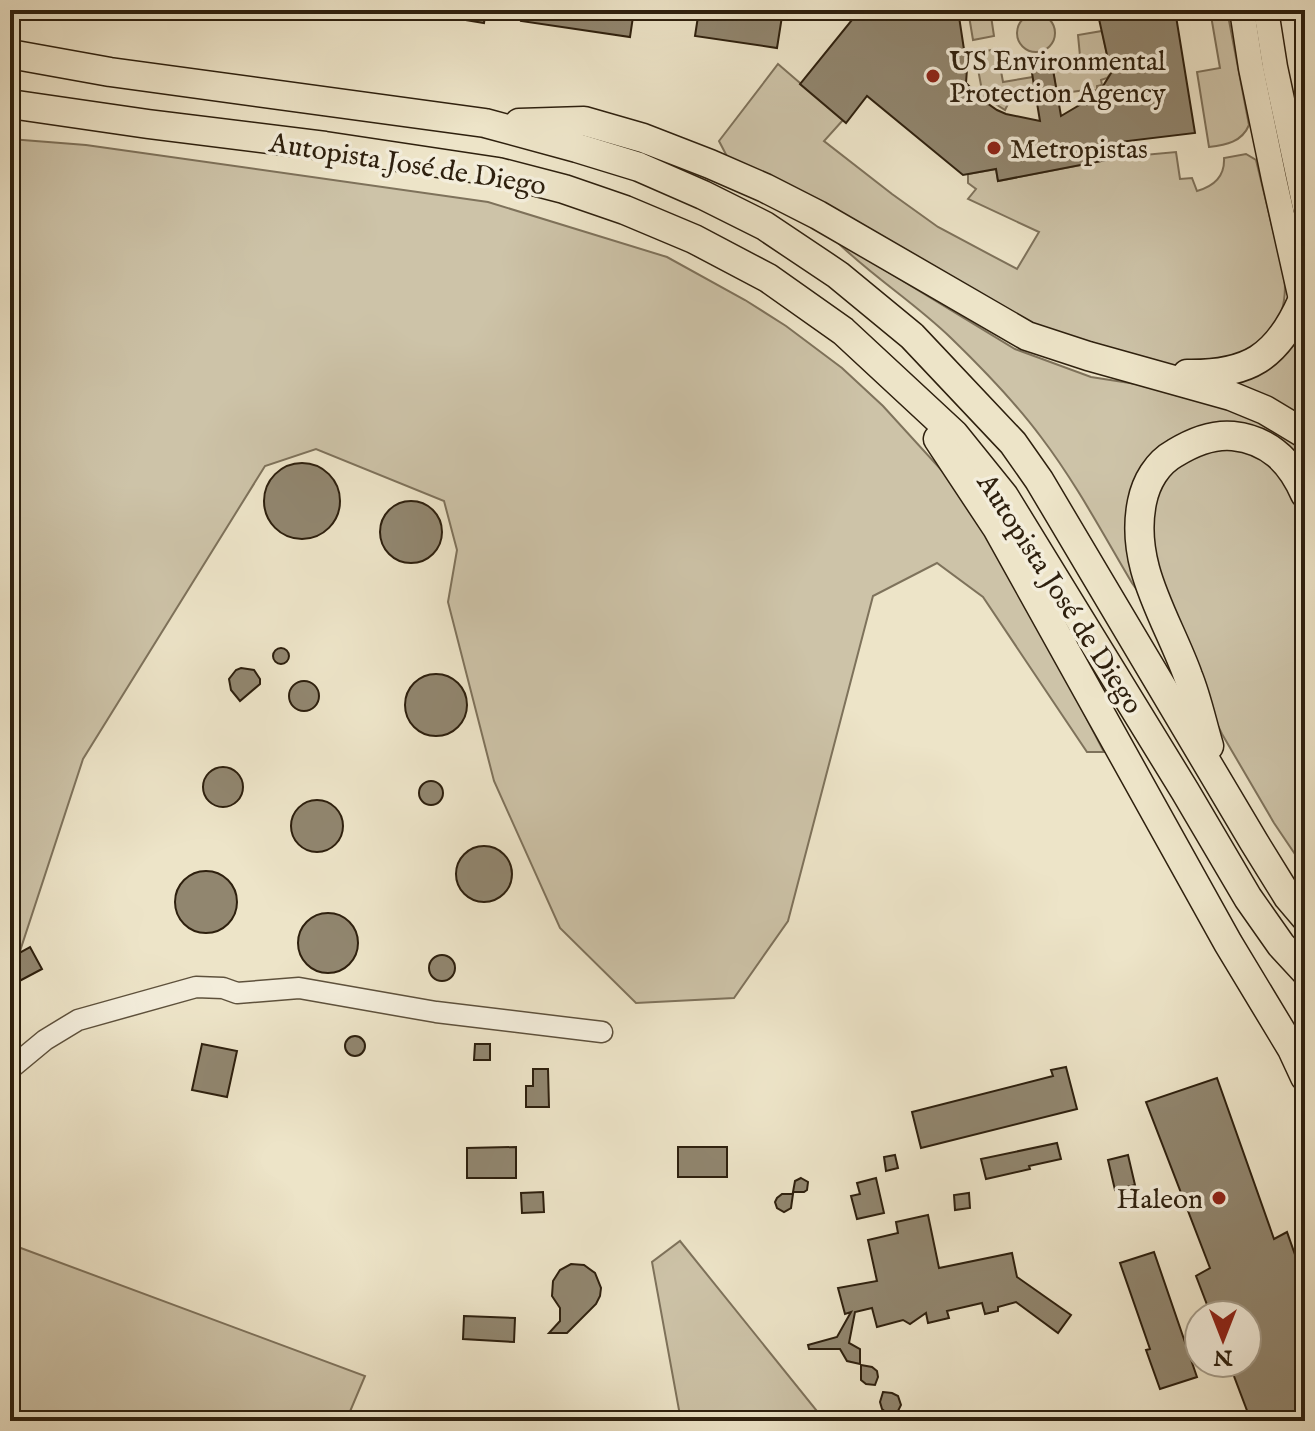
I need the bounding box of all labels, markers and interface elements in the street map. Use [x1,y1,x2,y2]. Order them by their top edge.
place label: US Environmental Protection Agency [949,45,1166,112]
marker: US Environmental Protection Agency [924,67,942,85]
street label: Autopista José de Diego [266,126,548,205]
place label: Metropistas [1010,133,1148,168]
marker: Metropistas [985,139,1003,157]
street label: Autopista José de Diego [968,467,1150,721]
place label: Haleon [1117,1183,1203,1218]
marker: Haleon [1210,1189,1228,1207]
north arrow [1183,1299,1263,1379]
text: N [1213,1343,1234,1371]

